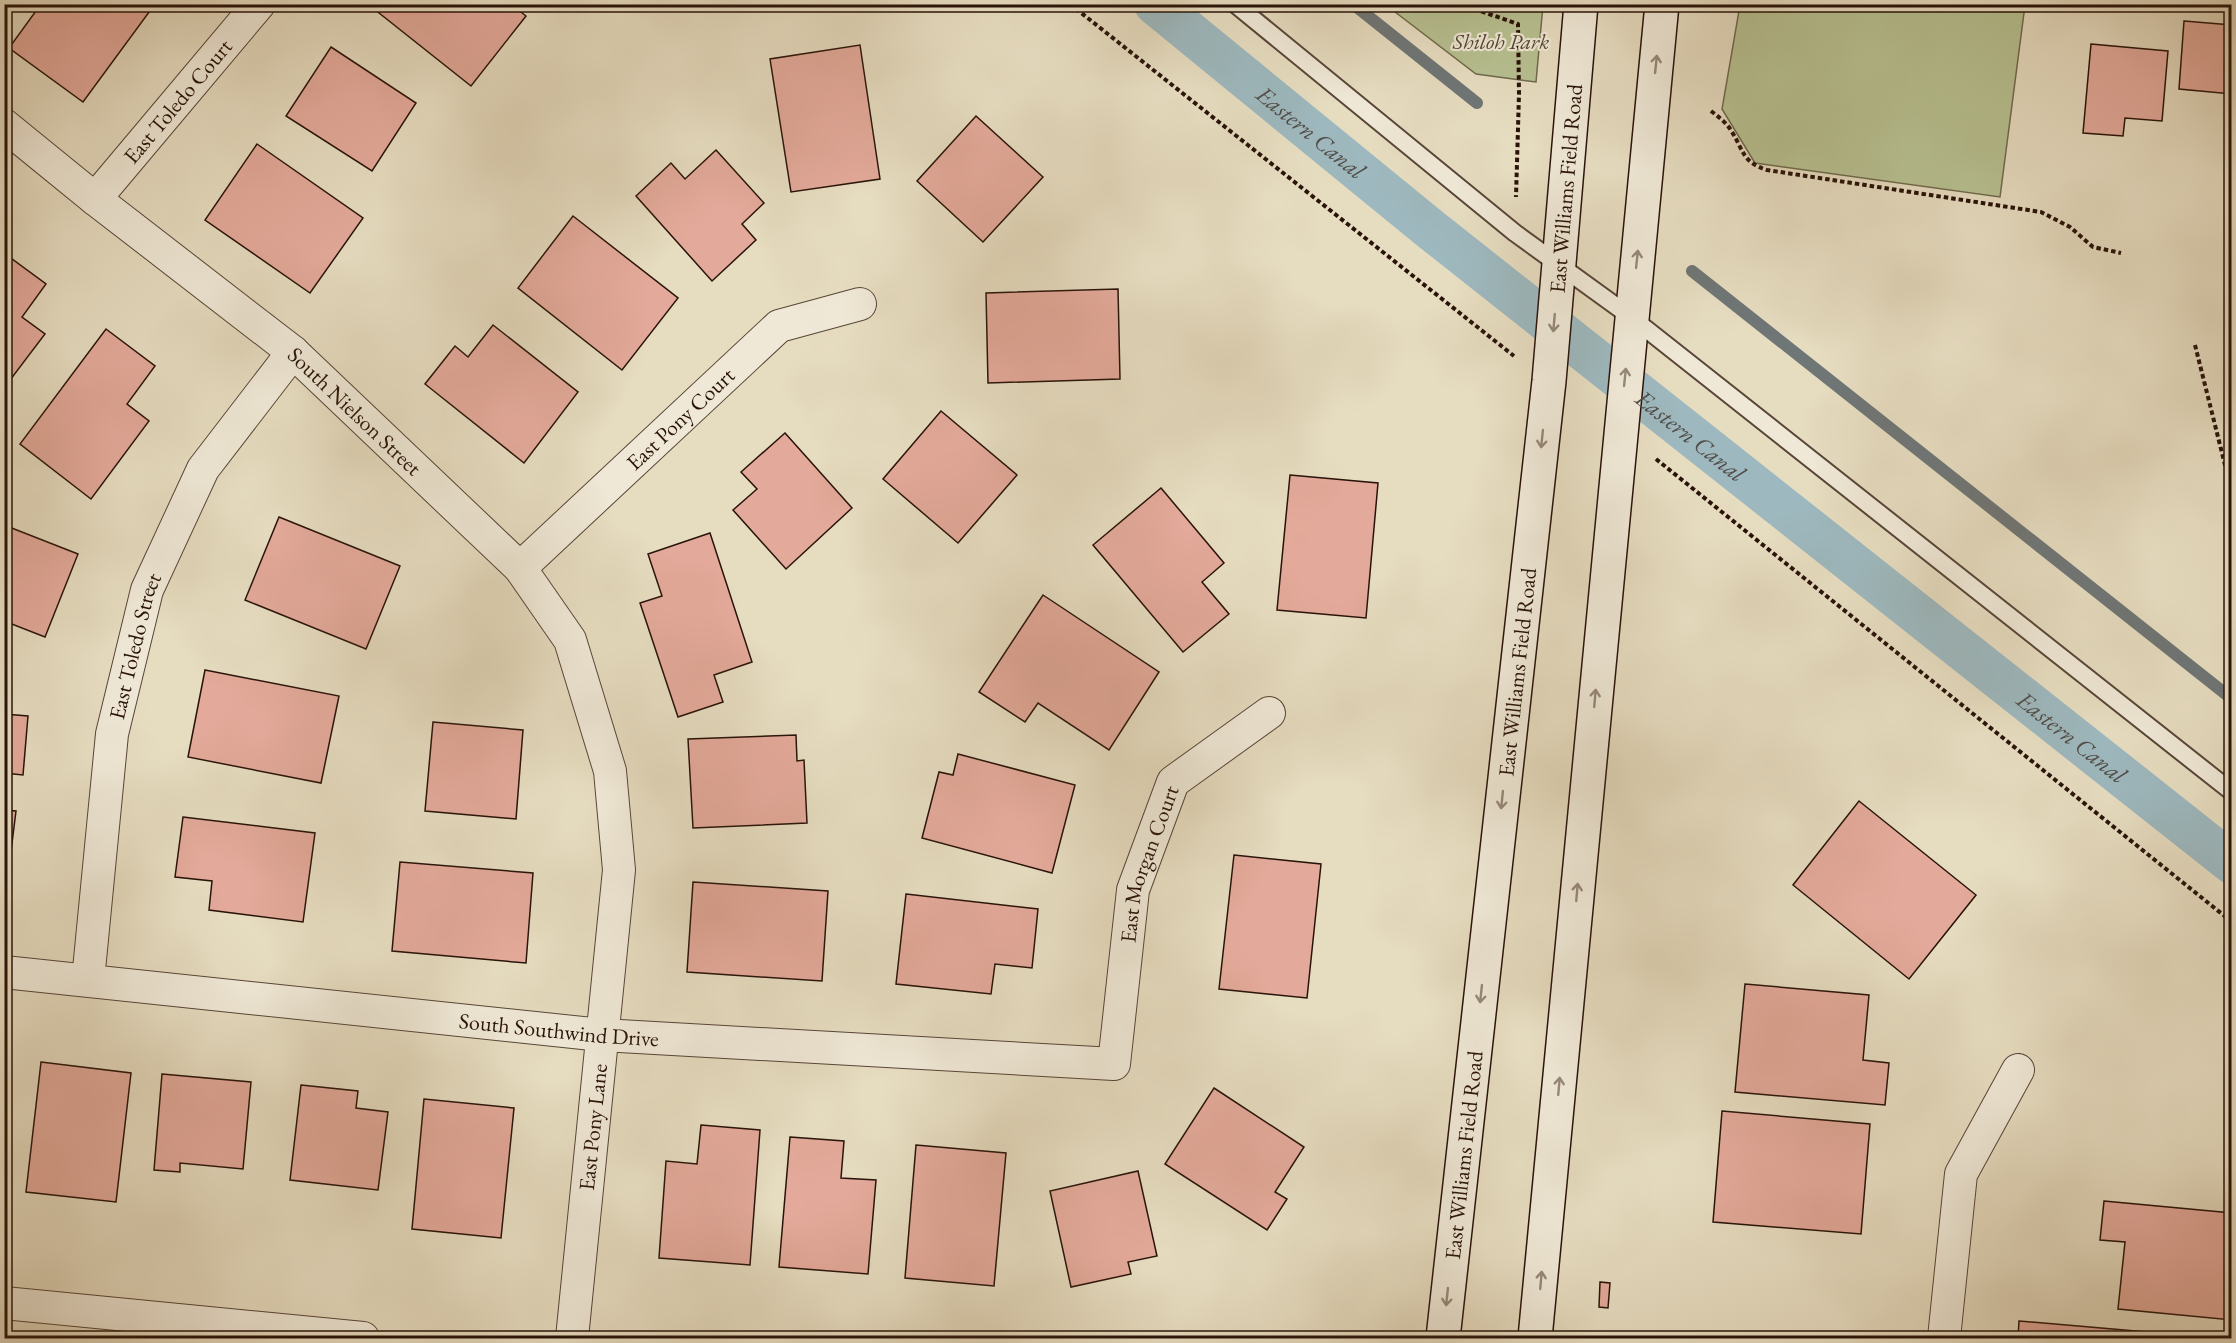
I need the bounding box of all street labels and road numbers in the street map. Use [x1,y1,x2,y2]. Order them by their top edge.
street label: East Toledo Court [117,32,238,170]
street label: East Williams Field Road [1542,82,1589,294]
street label: South Nielson Street [282,340,428,482]
street label: East Pony Court [620,361,740,476]
street label: East Williams Field Road [1491,565,1543,778]
street label: East Toledo Street [102,568,168,722]
street label: East Morgan Court [1113,781,1185,944]
street label: South Southwind Drive [458,1006,660,1053]
street label: East Williams Field Road [1437,1048,1489,1261]
street label: East Pony Lane [572,1062,614,1192]

